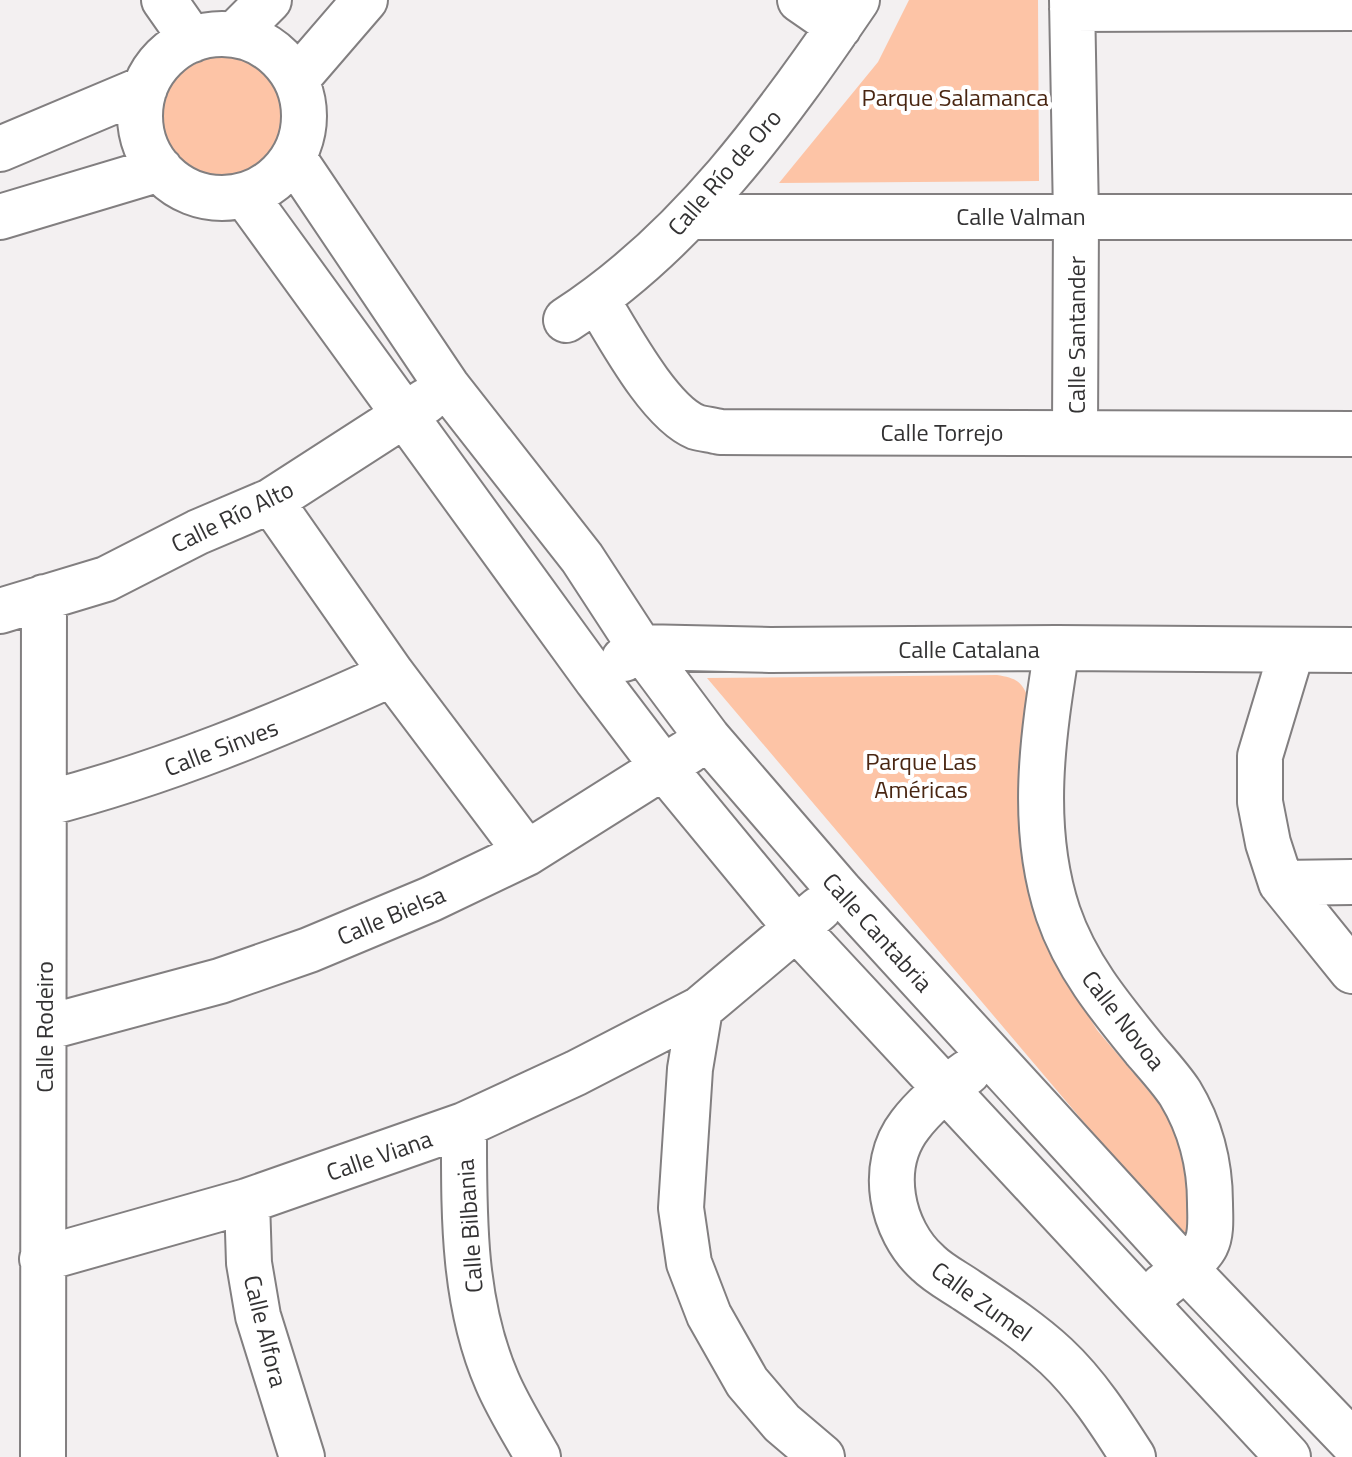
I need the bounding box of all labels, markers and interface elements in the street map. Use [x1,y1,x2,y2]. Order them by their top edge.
park label: Parque Salamanca [862,79,1048,115]
street label: Calle Río de Oro [659,100,789,244]
street label: Calle Valman [956,198,1086,234]
street label: Calle Santander [1058,256,1094,414]
street label: Calle Torrejo [880,414,1004,450]
street label: Calle Río Alto [165,471,299,561]
street label: Calle Catalana [898,631,1040,667]
street label: Calle Sinves [159,709,283,785]
park label: Parque Las Américas [865,743,977,807]
street label: Calle Cantabria [814,864,942,1000]
street label: Calle Bielsa [331,876,451,954]
street label: Calle Rodeiro [26,961,62,1093]
street label: Calle Novoa [1073,962,1175,1078]
street label: Calle Viana [321,1120,437,1190]
street label: Calle Bilbania [446,1158,492,1294]
street label: Calle Zumel [924,1252,1040,1350]
street label: Calle Alfora [235,1271,297,1391]

